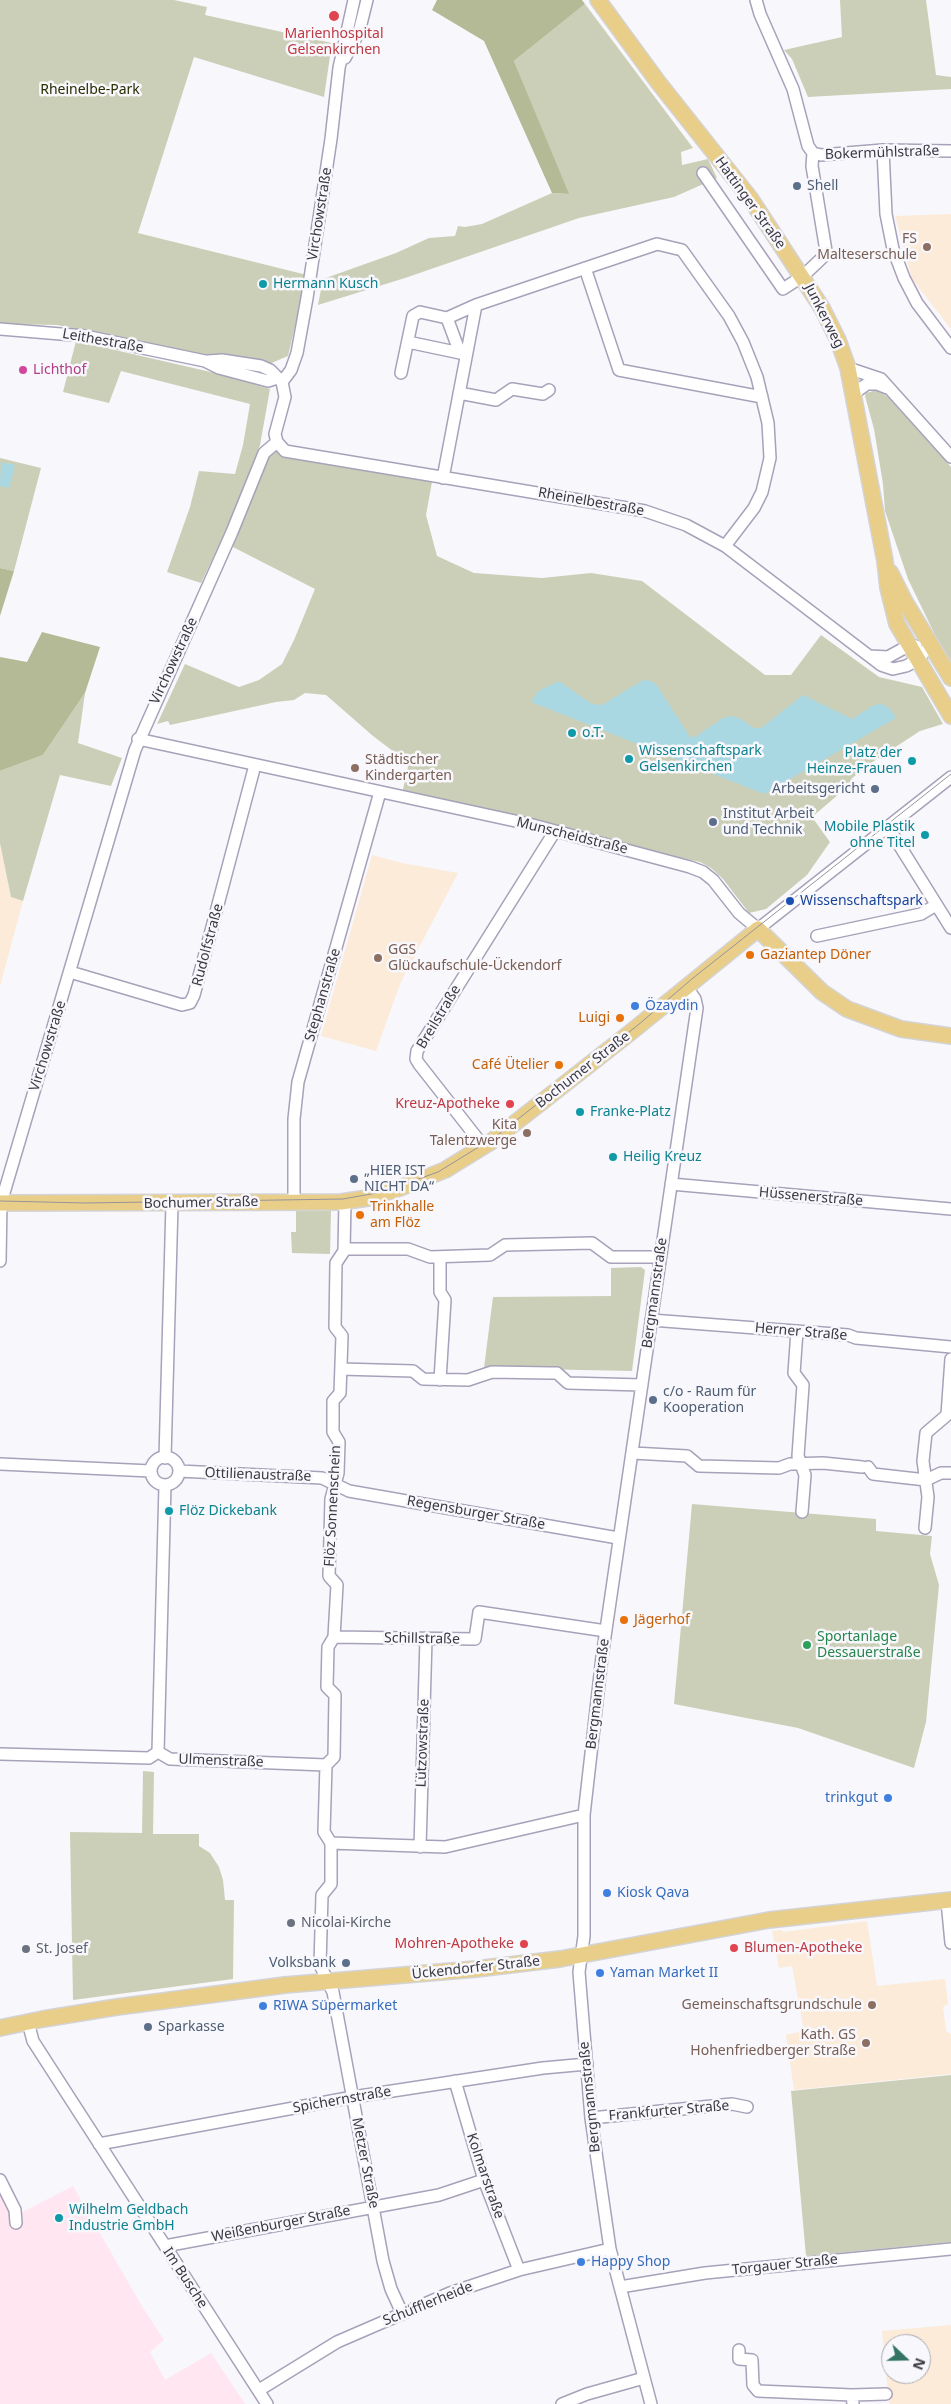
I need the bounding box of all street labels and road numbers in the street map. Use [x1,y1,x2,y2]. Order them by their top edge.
street label: Bokermühlstraße [824,143,940,163]
street label: Hattinger Straße [711,154,789,252]
street label: Virchowstraße [304,166,336,262]
street label: Junkerweg [801,281,847,351]
street label: Leithestraße [61,326,145,356]
street label: Rheinelbestraße [537,484,645,520]
street label: Virchowstraße [147,615,201,707]
street label: Munscheidstraße [515,814,629,858]
street label: Rudolfstraße [189,902,227,988]
street label: Stephanstraße [302,946,344,1044]
street label: Breilstraße [413,982,465,1052]
street label: Virchowstraße [26,999,70,1093]
street label: Bochumer Straße [533,1028,633,1112]
street label: Hüssenerstraße [758,1184,864,1210]
street label: Bochumer Straße [143,1194,259,1212]
street label: Bergmannstraße [639,1237,671,1349]
street label: Herner Straße [754,1320,848,1344]
street label: Flöz Sonnenschein [321,1445,345,1567]
street label: Ottilienaustraße [204,1465,312,1485]
street label: Regensburger Straße [406,1493,546,1533]
street label: Schillstraße [384,1630,460,1648]
street label: Bergmannstraße [583,1638,613,1750]
street label: Lützowstraße [413,1698,433,1788]
street label: Ulmenstraße [178,1751,264,1771]
street label: Ückendorfer Straße [411,1953,541,1983]
street label: Bergmannstraße [576,2041,604,2153]
street label: Spichernstraße [292,2083,392,2117]
street label: Frankfurter Straße [608,2097,730,2125]
street label: Metzer Straße [348,2116,382,2210]
street label: Kolmarstraße [463,2131,507,2221]
street label: Weißenburger Straße [210,2202,352,2246]
street label: Im Busche [159,2244,211,2312]
street label: Torgauer Straße [731,2251,839,2279]
street label: Schüfflerheide [381,2278,475,2330]

